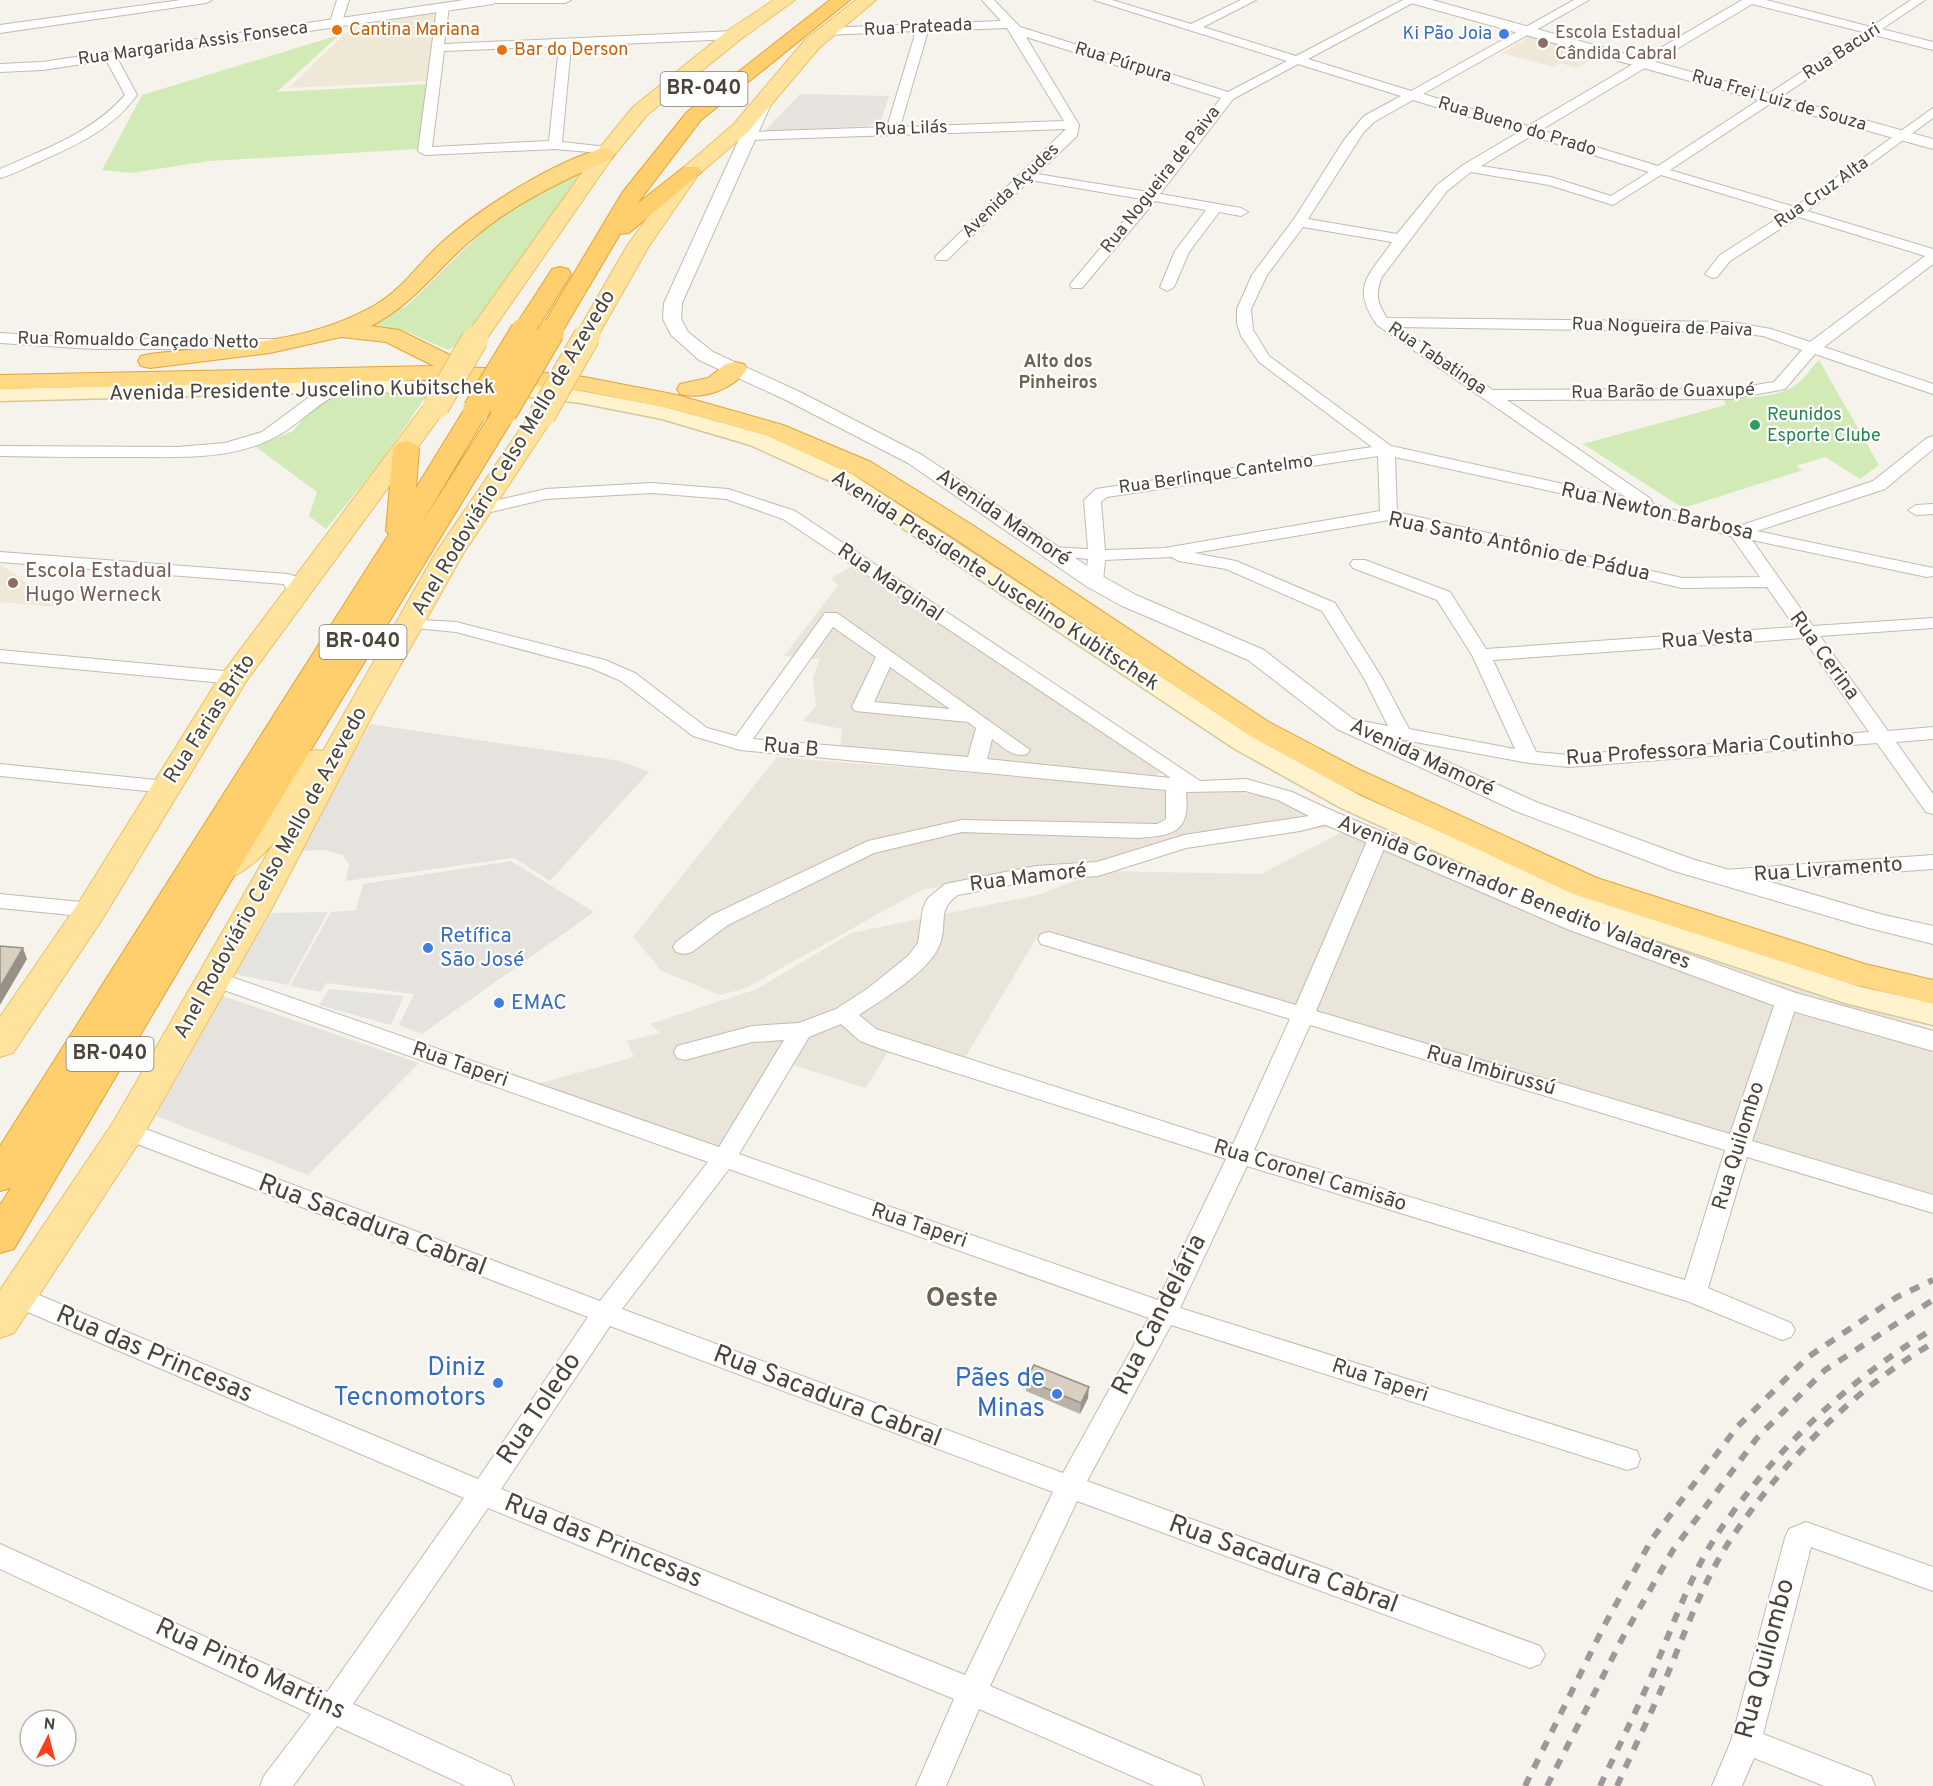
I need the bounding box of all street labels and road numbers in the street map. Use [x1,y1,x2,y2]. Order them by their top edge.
street label: Rua Prateada [863,14,973,42]
street label: Rua Margarida Assis Fonseca [77,16,309,72]
street label: Rua Bacuri [1799,18,1885,86]
street label: Rua Púrpura [1072,37,1174,89]
street label: Rua Frei Luiz de Souza [1689,65,1869,137]
road number: BR-040 [660,72,748,106]
street label: Rua Bueno do Prado [1435,92,1599,162]
street label: Rua Nogueira de Paiva [1096,102,1226,258]
street label: Rua Lilás [874,116,948,142]
street label: Avenida Açudes [957,139,1065,243]
street label: Rua Cruz Alta [1770,152,1874,234]
street label: Anel Rodoviário Celso Mello de Azevedo [406,285,622,621]
street label: Rua Nogueira de Paiva [1571,313,1753,343]
street label: Rua Tabatinga [1383,317,1491,401]
street label: Rua Romualdo Cançado Netto [17,327,259,355]
street label: Avenida Presidente Juscelino Kubitschek [109,374,495,408]
street label: Rua Barão de Guaxupé [1571,379,1755,405]
street label: Rua Berlinque Cantelmo [1117,450,1315,500]
street label: Avenida Mamoré [931,463,1075,573]
street label: Avenida Presidente Juscelino Kubitschek [826,465,1164,697]
street label: Rua Newton Barbosa [1558,477,1756,547]
street label: Rua Santo Antônio de Pádua [1386,506,1652,588]
street label: Rua Marginal [832,538,948,628]
street label: Rua Cerina [1783,606,1865,706]
street label: Rua Vesta [1660,622,1754,656]
road number: BR-040 [320,625,406,659]
street label: Rua Farias Brito [158,649,262,789]
street label: Anel Rodoviário Celso Mello de Azevedo [168,702,374,1044]
street label: Avenida Mamoré [1345,713,1499,803]
street label: Rua Professora Maria Coutinho [1565,725,1855,773]
street label: Rua B [762,732,820,764]
street label: Avenida Governador Benedito Valadares [1334,810,1694,976]
street label: Rua Livramento [1753,851,1903,889]
street label: Rua Mamoré [968,857,1088,899]
street label: Rua Taperi [408,1036,512,1094]
road number: BR-040 [66,1037,154,1071]
street label: Rua Imbirussú [1423,1040,1559,1102]
street label: Rua Quilombo [1707,1079,1771,1213]
street label: Rua Coronel Camisão [1210,1134,1410,1218]
street label: Rua Sacadura Cabral [253,1167,491,1285]
street label: Rua Taperi [867,1197,971,1255]
street label: Rua Candelária [1105,1229,1215,1401]
street label: Rua das Princesas [51,1299,257,1411]
street label: Rua Sacadura Cabral [708,1338,946,1456]
street label: Rua Toledo [490,1347,590,1471]
street label: Rua Taperi [1328,1353,1432,1409]
street label: Rua das Princesas [499,1487,707,1597]
street label: Rua Sacadura Cabral [1164,1508,1402,1622]
street label: Rua Quilombo [1729,1575,1803,1743]
street label: Rua Pinto Martins [150,1611,350,1729]

